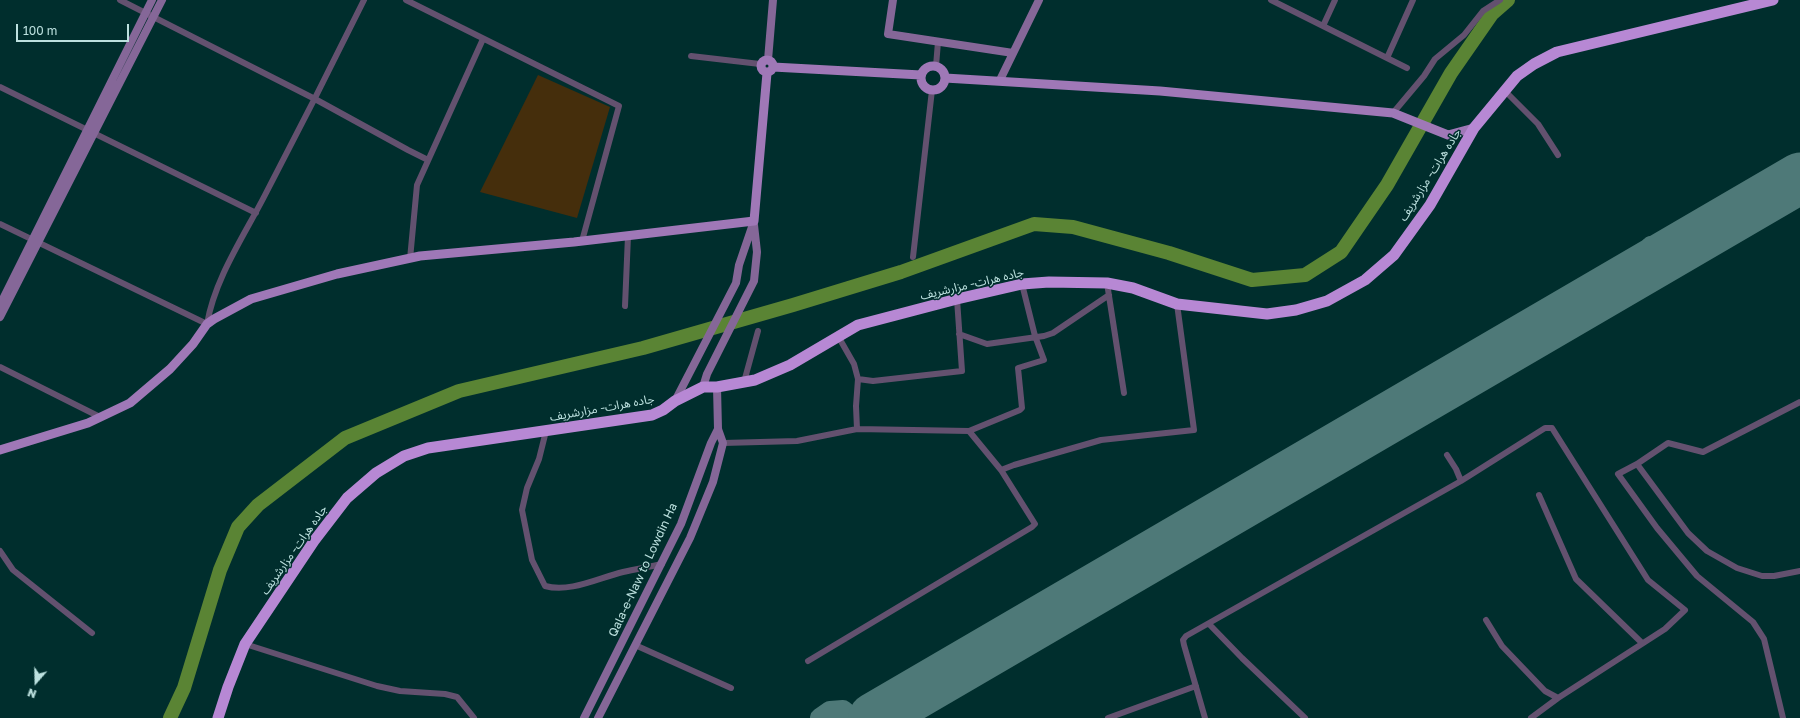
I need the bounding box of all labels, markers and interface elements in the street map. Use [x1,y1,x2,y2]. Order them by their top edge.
scale bar [18,16,131,42]
text: 100 m [23,23,57,38]
street label: جاده هرات- مزارشریف [1396,126,1464,224]
street label: جاده هرات- مزارشریف [919,265,1025,303]
street label: جاده هرات- مزارشریف [549,392,655,424]
street label: Qala-e-Naw to Lowdin Ha [606,501,680,639]
street label: جاده هرات- مزارشریف [258,502,330,598]
north arrow [16,662,56,702]
text: N [26,686,38,701]

